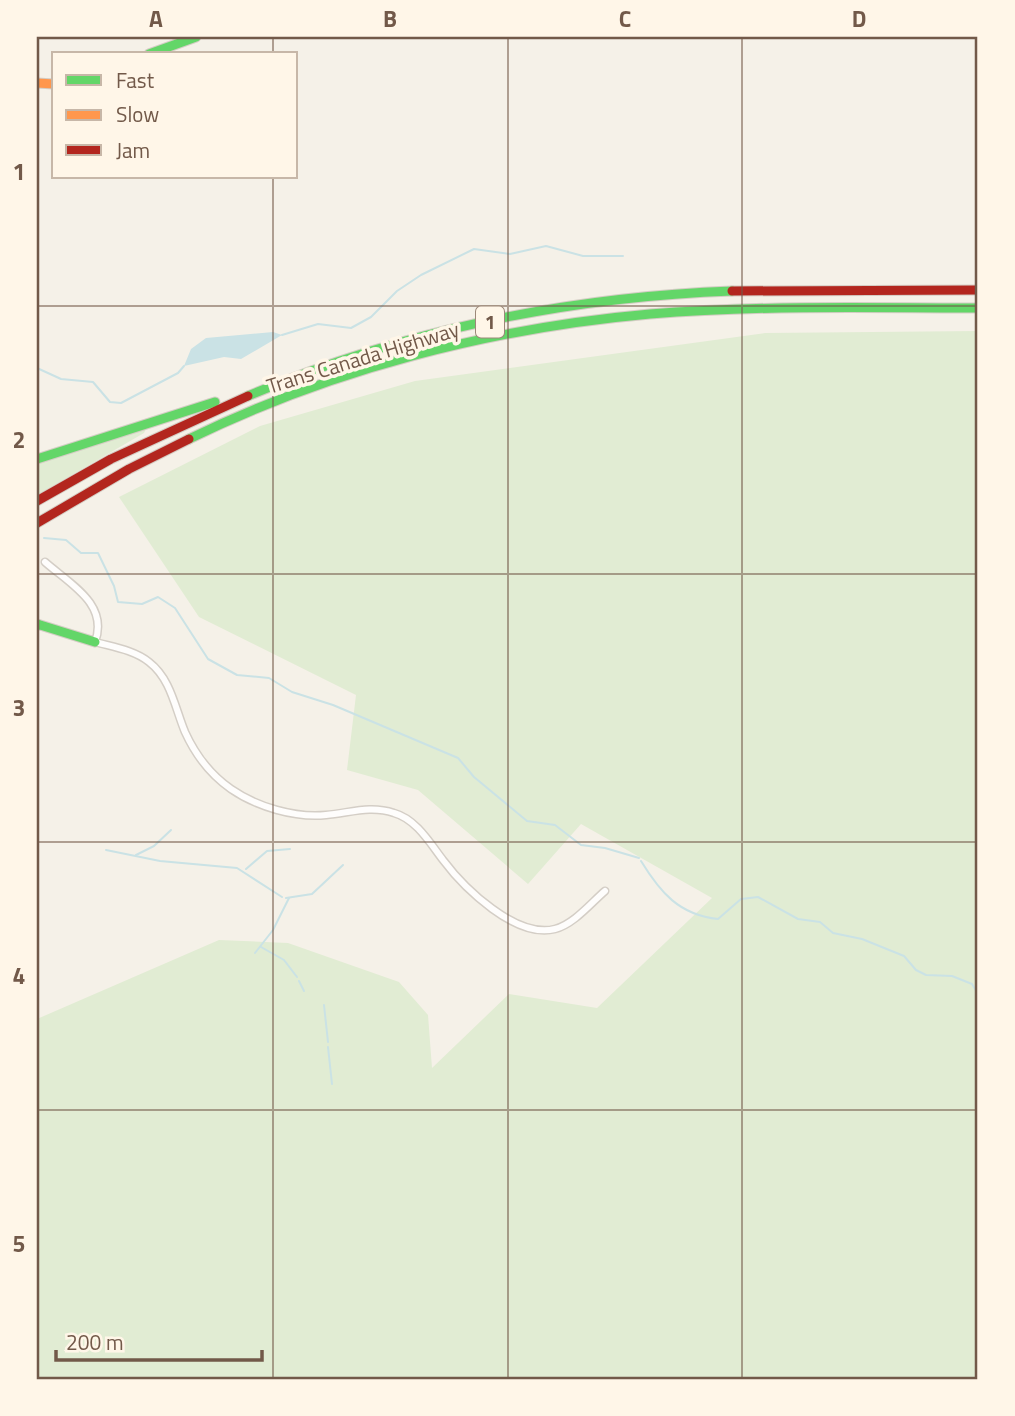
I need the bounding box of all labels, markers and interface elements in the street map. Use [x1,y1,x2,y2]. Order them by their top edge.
text: A [149,1,163,36]
text: B [383,1,397,36]
text: C [619,1,631,36]
text: D [852,1,866,36]
legend [52,52,298,178]
text: Fast [116,64,155,96]
text: Slow [116,98,159,130]
text: Jam [116,134,150,166]
text: 1 [13,154,25,189]
road number: 1 [476,306,504,338]
street label: Trans Canada Highway [262,313,463,402]
text: 2 [13,422,25,457]
text: 3 [13,690,25,725]
text: 4 [13,958,25,993]
text: 5 [13,1226,25,1261]
scale bar [56,1318,262,1362]
text: 200 m [66,1326,123,1358]

